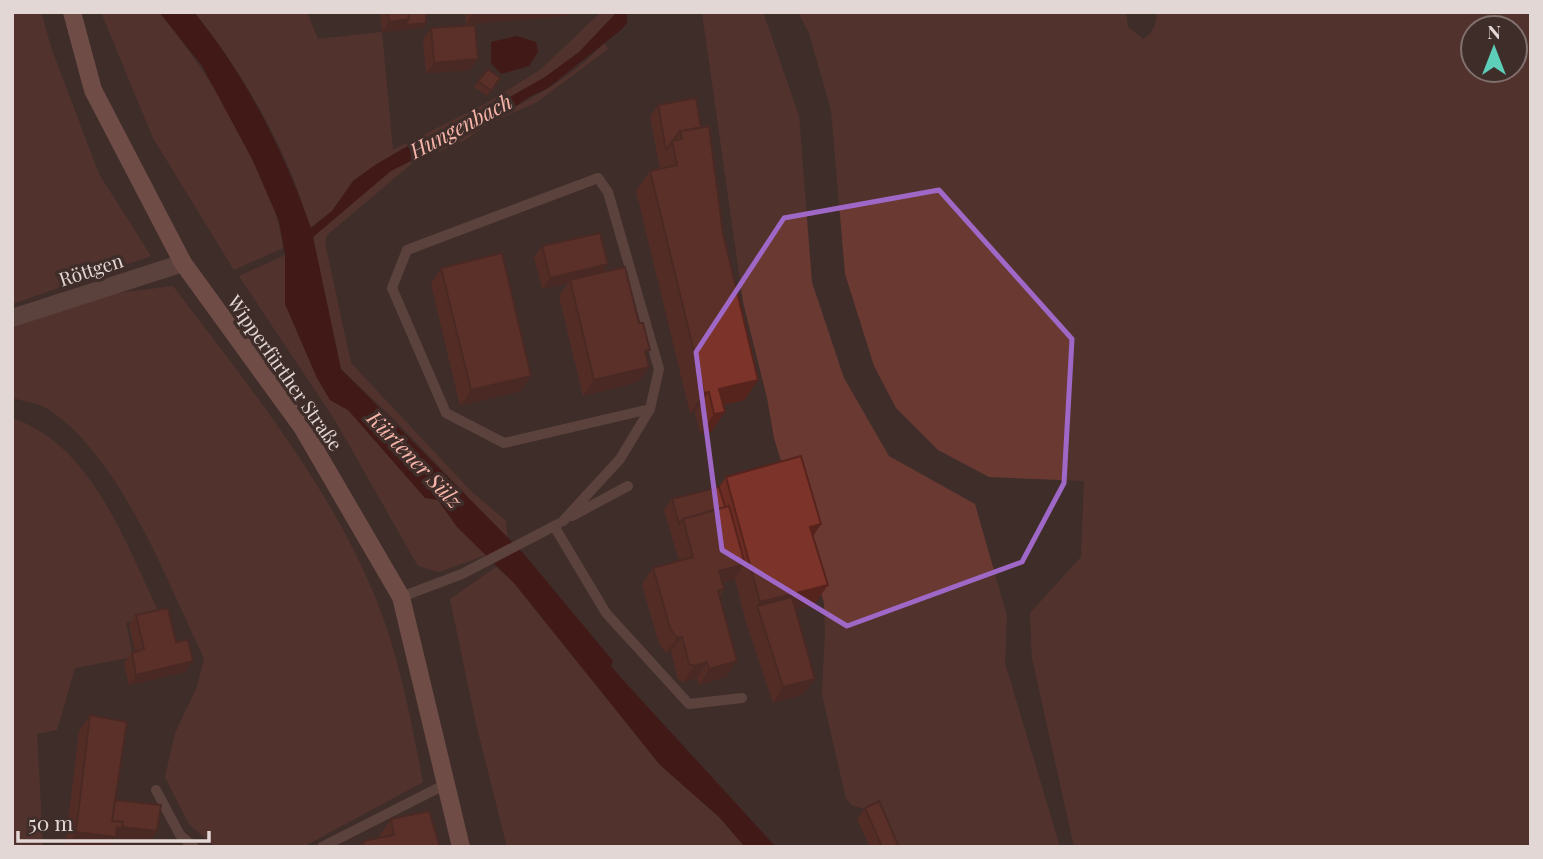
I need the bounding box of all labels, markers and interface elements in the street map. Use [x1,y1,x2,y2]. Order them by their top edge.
north arrow [1459,14,1529,84]
text: N [1487,18,1501,44]
water label: Hungenbach [403,87,516,164]
street label: Röttgen [55,246,127,292]
street label: Wipperfürther Straße [222,289,349,455]
water label: Kürtener Sülz [361,403,469,514]
scale bar [18,800,208,844]
text: 50 m [28,808,74,836]

